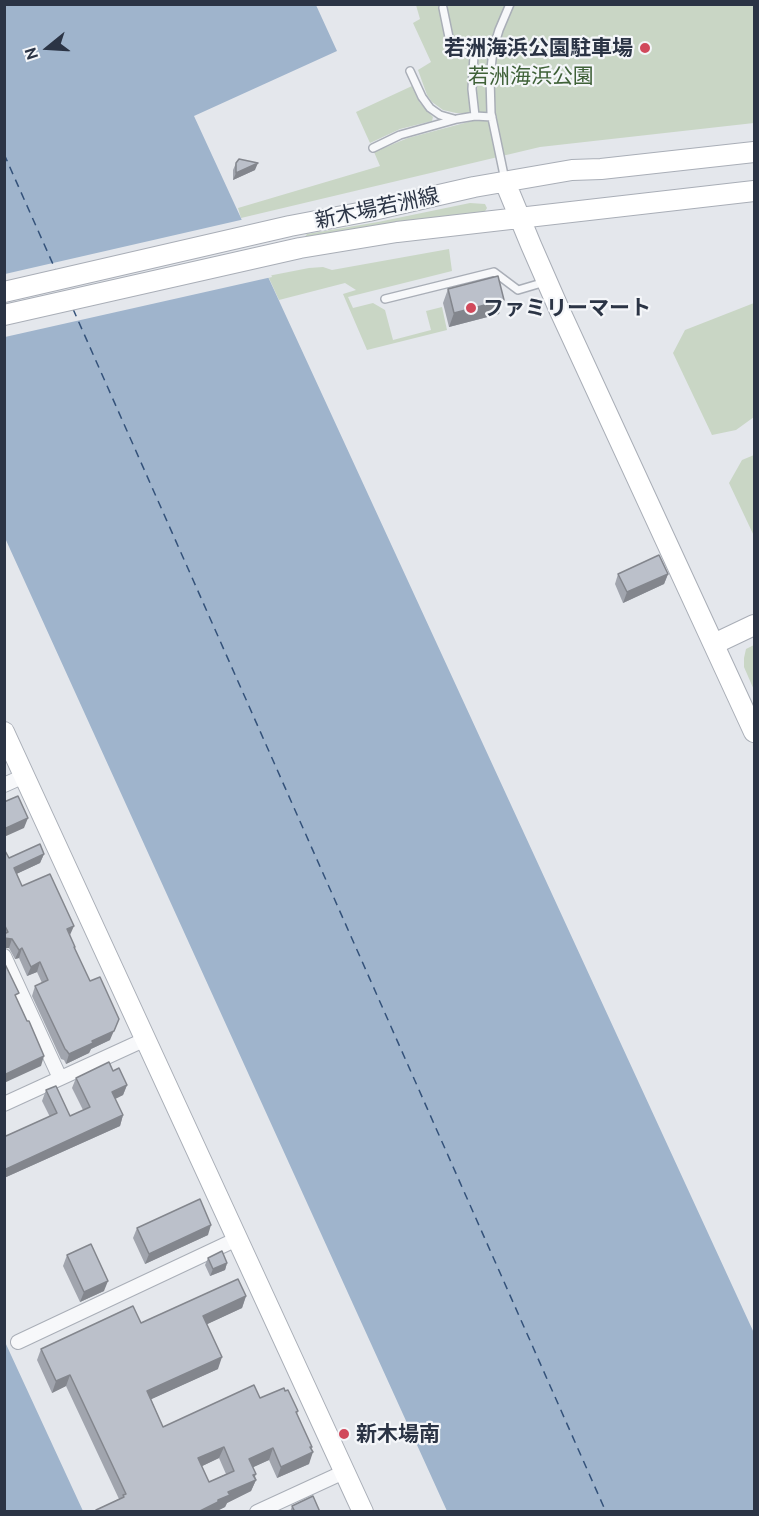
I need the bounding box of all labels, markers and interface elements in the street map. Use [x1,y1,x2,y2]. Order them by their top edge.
north arrow [18,18,78,78]
place label: 若洲海浜公園駐車場 [444,35,633,61]
marker: 若洲海浜公園駐車場 [638,41,652,55]
text: N [20,45,41,62]
park label: 若洲海浜公園 [468,63,594,89]
street label: 新木場若洲線 [313,183,441,233]
place label: ファミリーマート [483,295,651,321]
marker: ファミリーマート [464,301,478,315]
place label: 新木場南 [356,1421,440,1447]
marker: 新木場南 [337,1427,351,1441]

